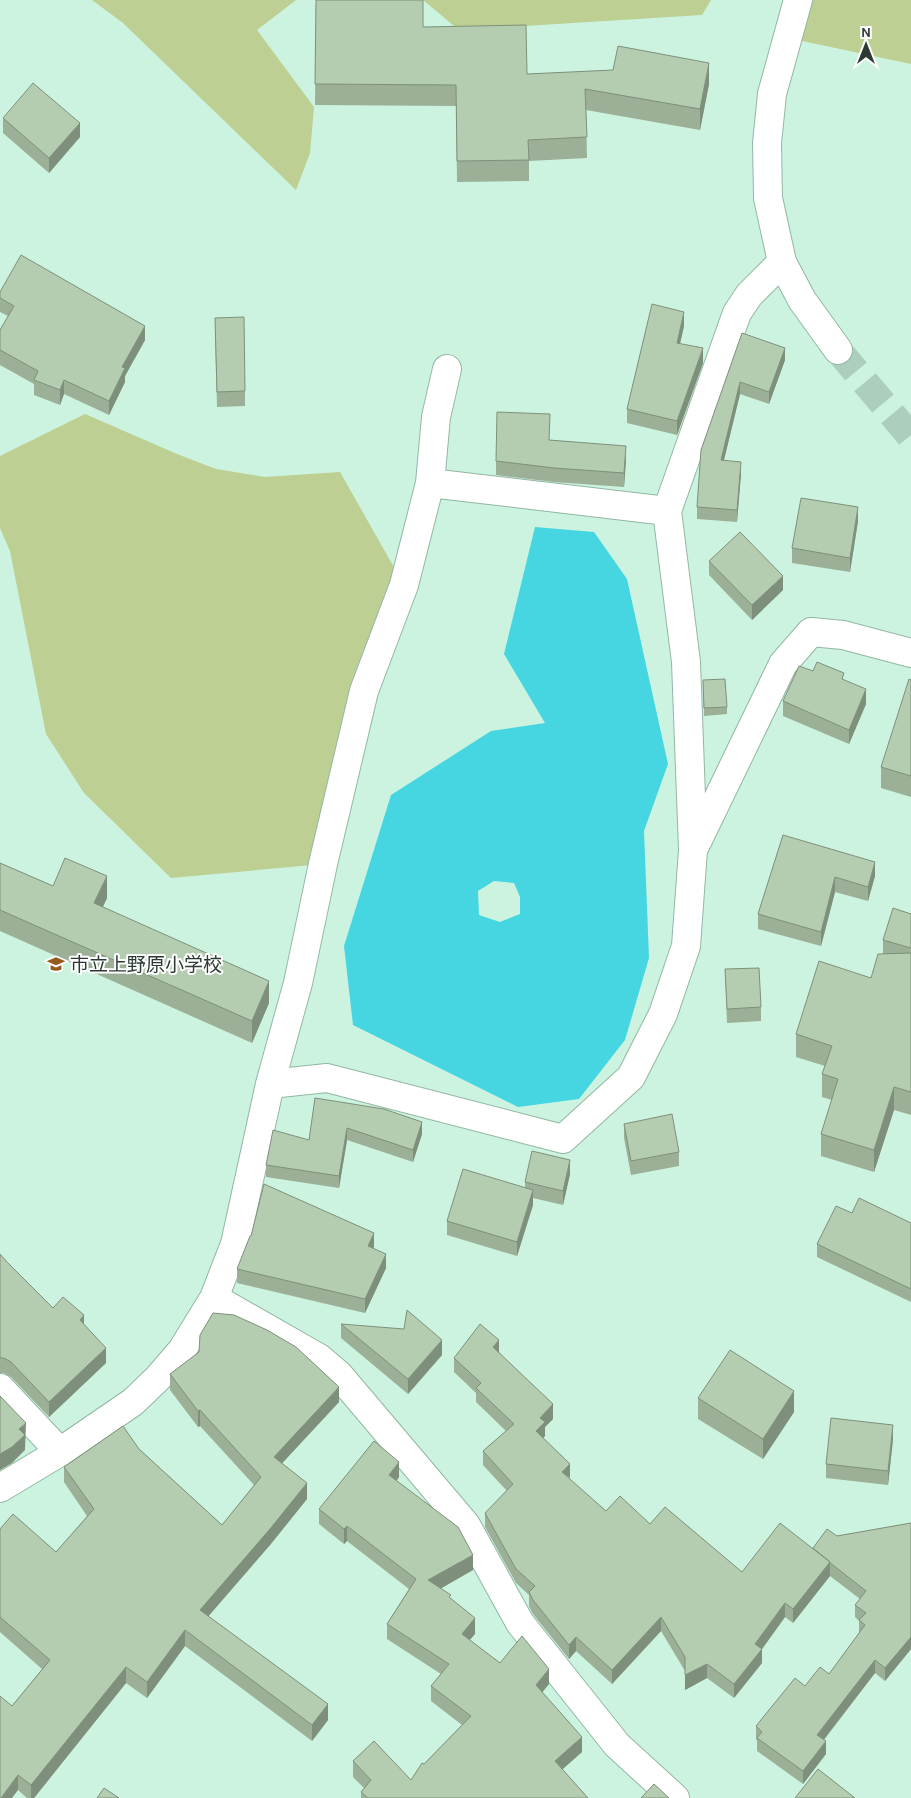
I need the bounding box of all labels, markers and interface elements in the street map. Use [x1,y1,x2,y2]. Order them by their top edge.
north arrow [841,20,891,70]
text: N [861,24,871,41]
school or university icon: 市立上野原小学校 [46,954,66,974]
place label: 市立上野原小学校 [70,954,222,976]

